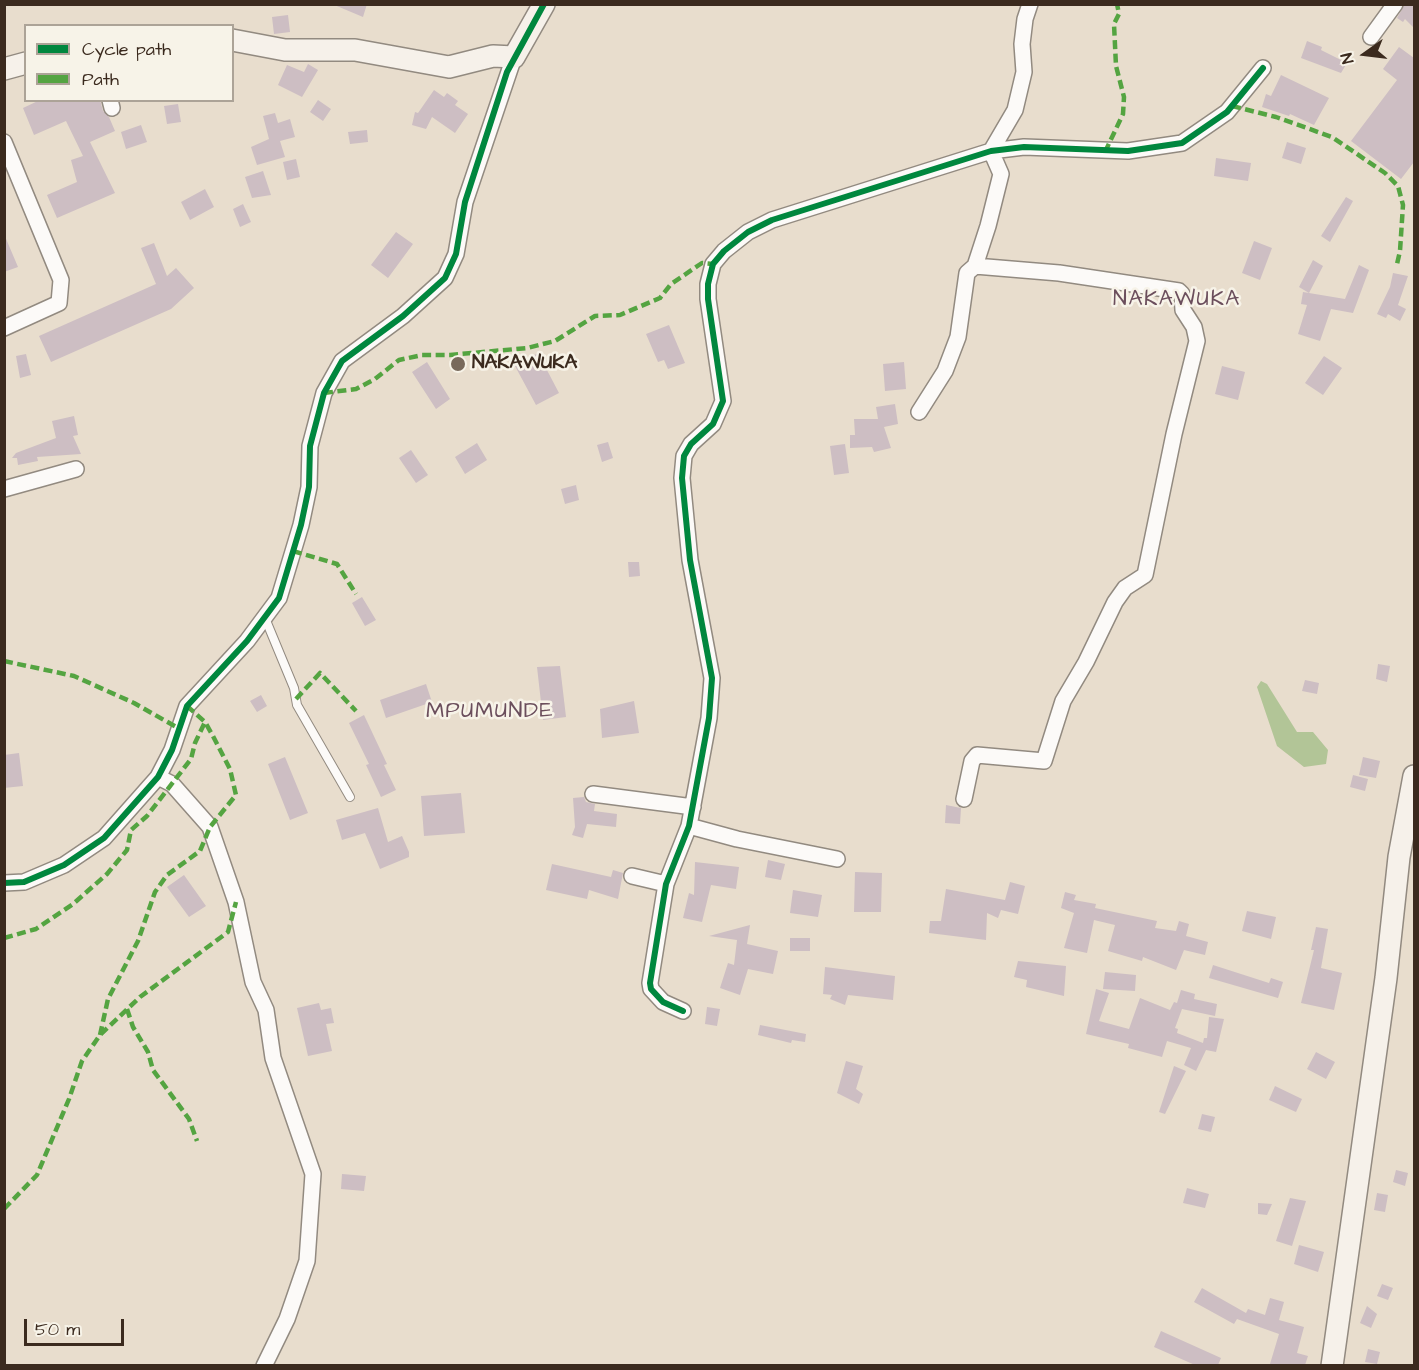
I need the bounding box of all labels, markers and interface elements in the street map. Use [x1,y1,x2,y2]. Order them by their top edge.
legend [24,24,234,102]
north arrow [1335,24,1395,84]
text: Cycle path [82,37,171,62]
text: N [1336,51,1359,66]
text: Path [82,67,119,92]
district label: NAKAWUKA [1113,287,1241,313]
place label: NAKAWUKA [472,352,577,376]
marker: NAKAWUKA [449,355,467,373]
district label: MPUMUNDE [426,699,554,725]
scale bar [27,1307,128,1345]
text: 50 m [35,1317,80,1342]

